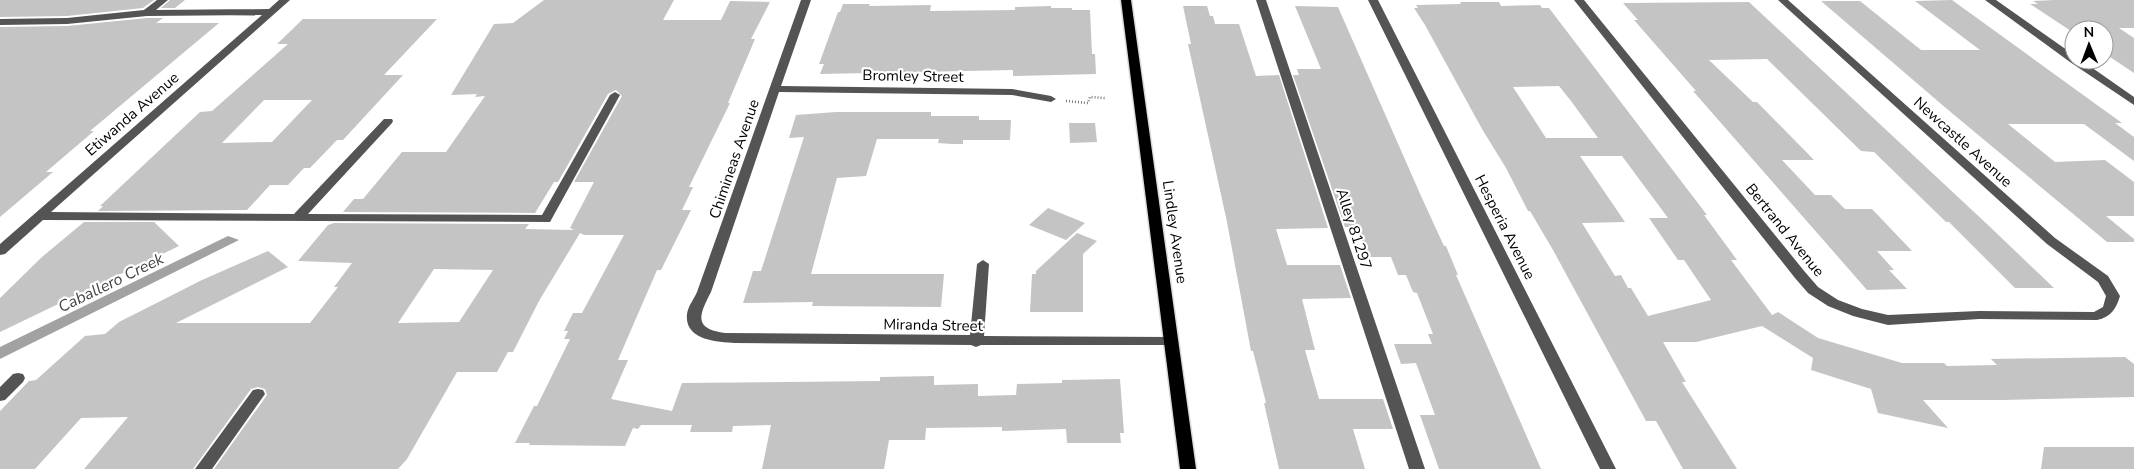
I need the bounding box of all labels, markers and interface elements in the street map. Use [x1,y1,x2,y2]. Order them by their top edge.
north arrow [2064,20,2114,70]
text: N [2083,23,2094,42]
street label: Bromley Street [862,65,965,87]
street label: Etiwanda Avenue [81,68,183,160]
street label: Newcastle Avenue [1910,92,2017,192]
street label: Chimineas Avenue [704,97,764,221]
street label: Hesperia Avenue [1470,171,1540,283]
street label: Lindley Avenue [1158,179,1192,285]
street label: Bertrand Avenue [1741,179,1829,281]
street label: Alley 81297 [1331,186,1377,272]
water label: Caballero Creek [55,248,168,318]
street label: Miranda Street [883,314,984,336]

